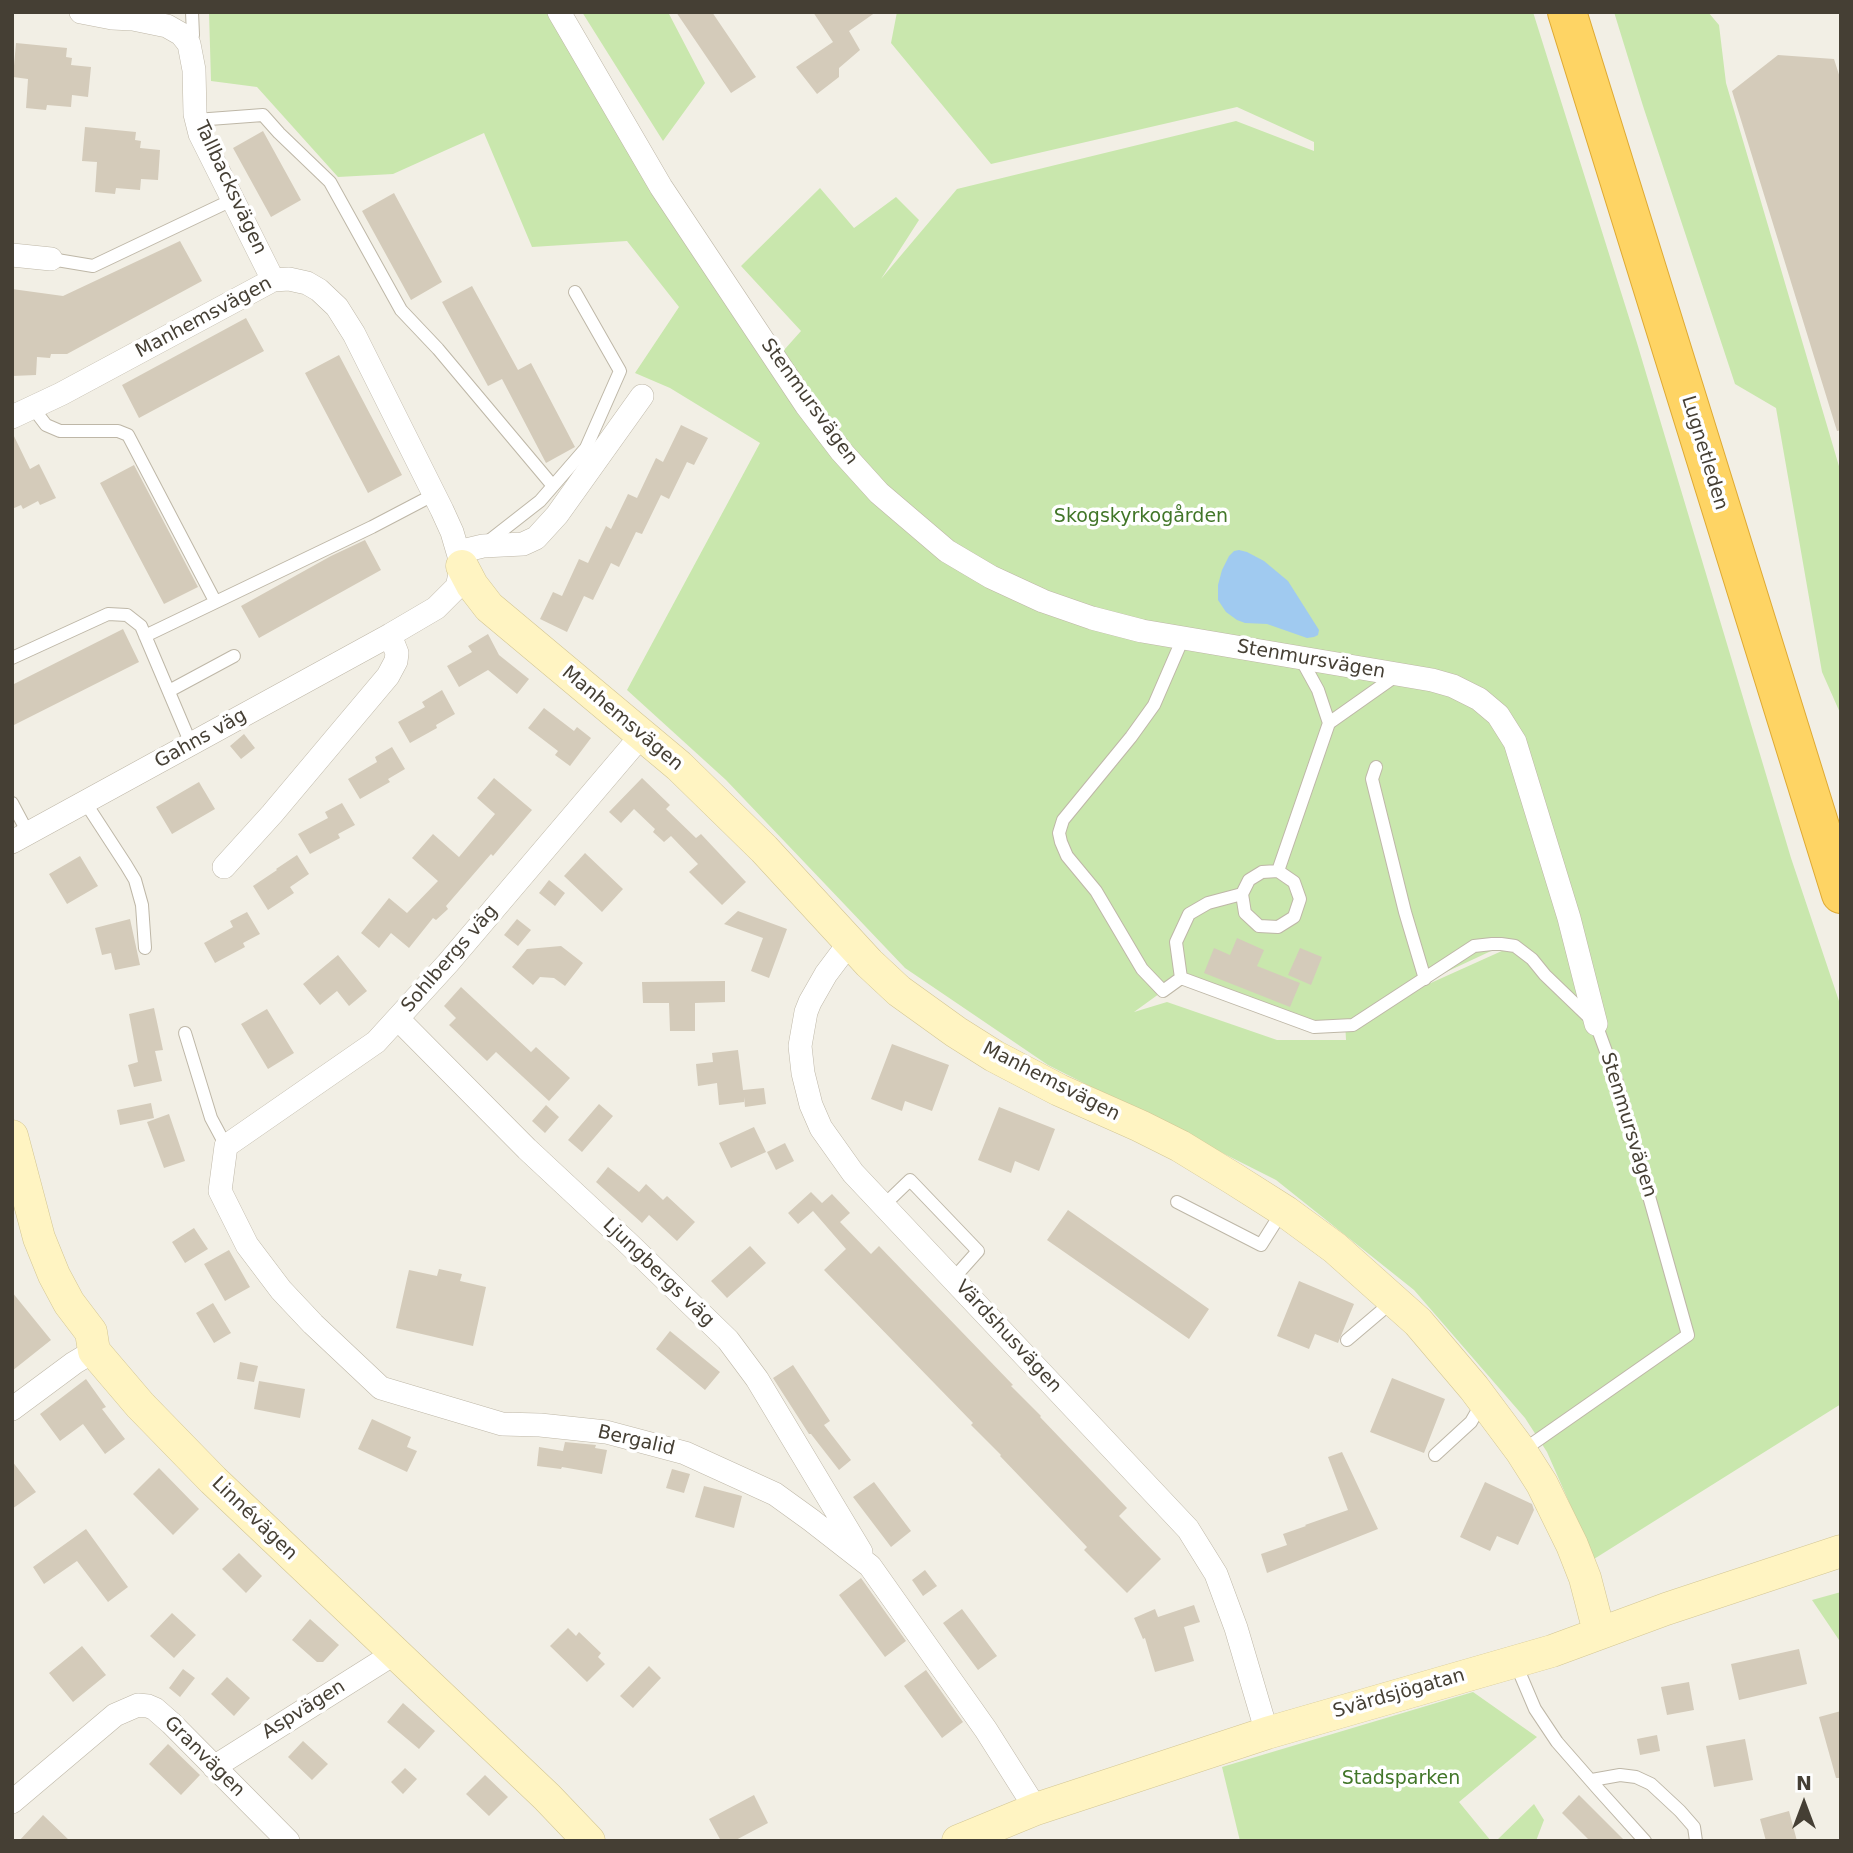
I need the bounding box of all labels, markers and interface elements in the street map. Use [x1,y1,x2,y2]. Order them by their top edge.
street label: Tallbacksvägen [189,118,271,258]
street label: Manhemsvägen [132,273,276,363]
street label: Stenmursvägen [756,335,862,469]
street label: Lugnetleden [1676,393,1732,513]
park label: Skogskyrkogården [1054,506,1228,528]
street label: Stenmursvägen [1235,636,1387,684]
street label: Manhemsvägen [557,662,687,776]
street label: Gahns väg [151,704,251,774]
street label: Sohlbergs väg [397,901,503,1017]
street label: Manhemsvägen [979,1038,1123,1126]
street label: Stenmursvägen [1595,1050,1661,1200]
street label: Ljungbergs väg [598,1214,718,1332]
street label: Värdshusvägen [950,1276,1066,1398]
street label: Bergalid [595,1421,677,1461]
street label: Linnévägen [206,1472,302,1566]
street label: Svärdsjögatan [1330,1664,1468,1724]
street label: Aspvägen [258,1676,350,1744]
street label: Granvägen [159,1712,249,1802]
park label: Stadsparken [1342,1768,1460,1790]
north arrow [1769,1769,1839,1839]
text: N [1796,1772,1812,1794]

